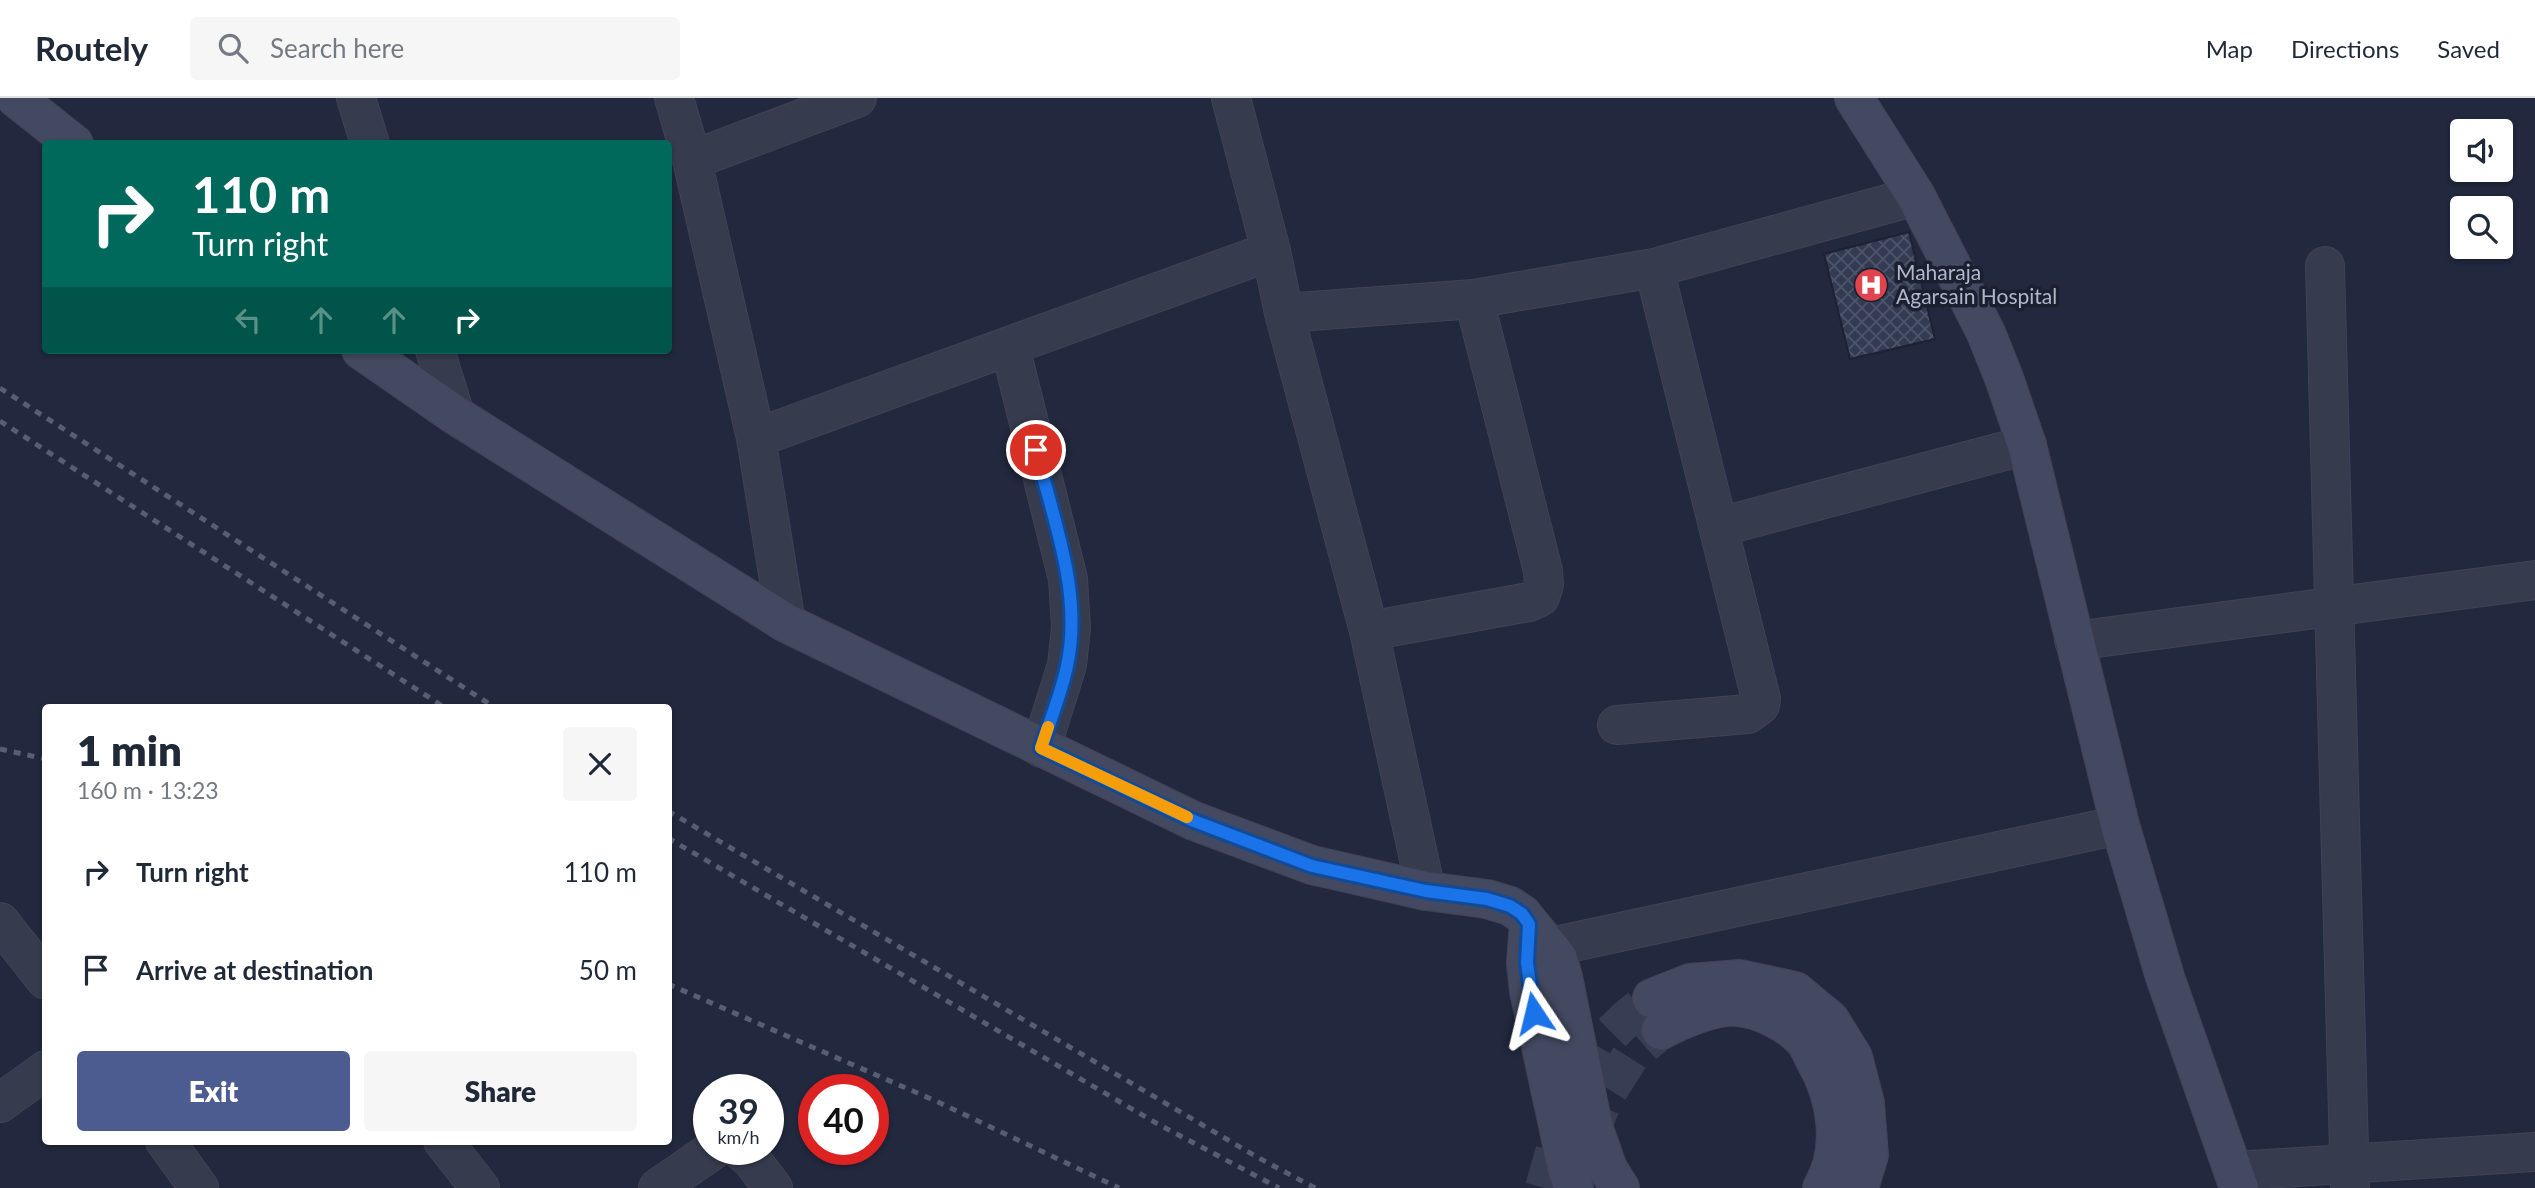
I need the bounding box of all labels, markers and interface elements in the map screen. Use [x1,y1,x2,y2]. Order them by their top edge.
search box [190,17,680,80]
text: Routely [35,28,148,68]
icon: search [214,29,252,67]
text: Search here [270,32,404,64]
text: Map [2206,34,2253,63]
text: Directions [2291,34,2399,63]
text: Saved [2437,34,2500,63]
map controls [2450,119,2513,259]
button: sound [2450,119,2513,182]
text: 110 m [192,165,330,223]
icon: right [77,168,168,259]
button: search [2450,196,2513,259]
text: Turn right [192,224,328,263]
place label: Maharaja Agarsain Hospital [1896,259,2057,308]
hospital icon: Maharaja Agarsain Hospital [1852,266,1890,304]
icon: left [229,301,267,339]
icon: ahead [302,301,340,339]
icon: ahead [375,301,413,339]
icon: right [448,301,486,339]
pin [1006,420,1066,480]
icon: arrive [1017,431,1055,469]
text: 1 min [77,725,182,775]
button: close [563,727,637,801]
text: 160 m · 13:23 [77,776,219,804]
icon: right [77,853,115,891]
text: Turn right [136,856,249,888]
text: 110 m [564,856,637,888]
icon: arrive [77,951,115,989]
text: Arrive at destination [136,954,373,986]
text: 50 m [579,954,637,986]
position arrow [1497,976,1571,1050]
button: Exit [77,1051,350,1131]
button: Share [364,1051,637,1131]
speed limit sign: 40 [798,1074,889,1165]
text: 39 [718,1089,759,1131]
text: km/h [717,1126,760,1148]

